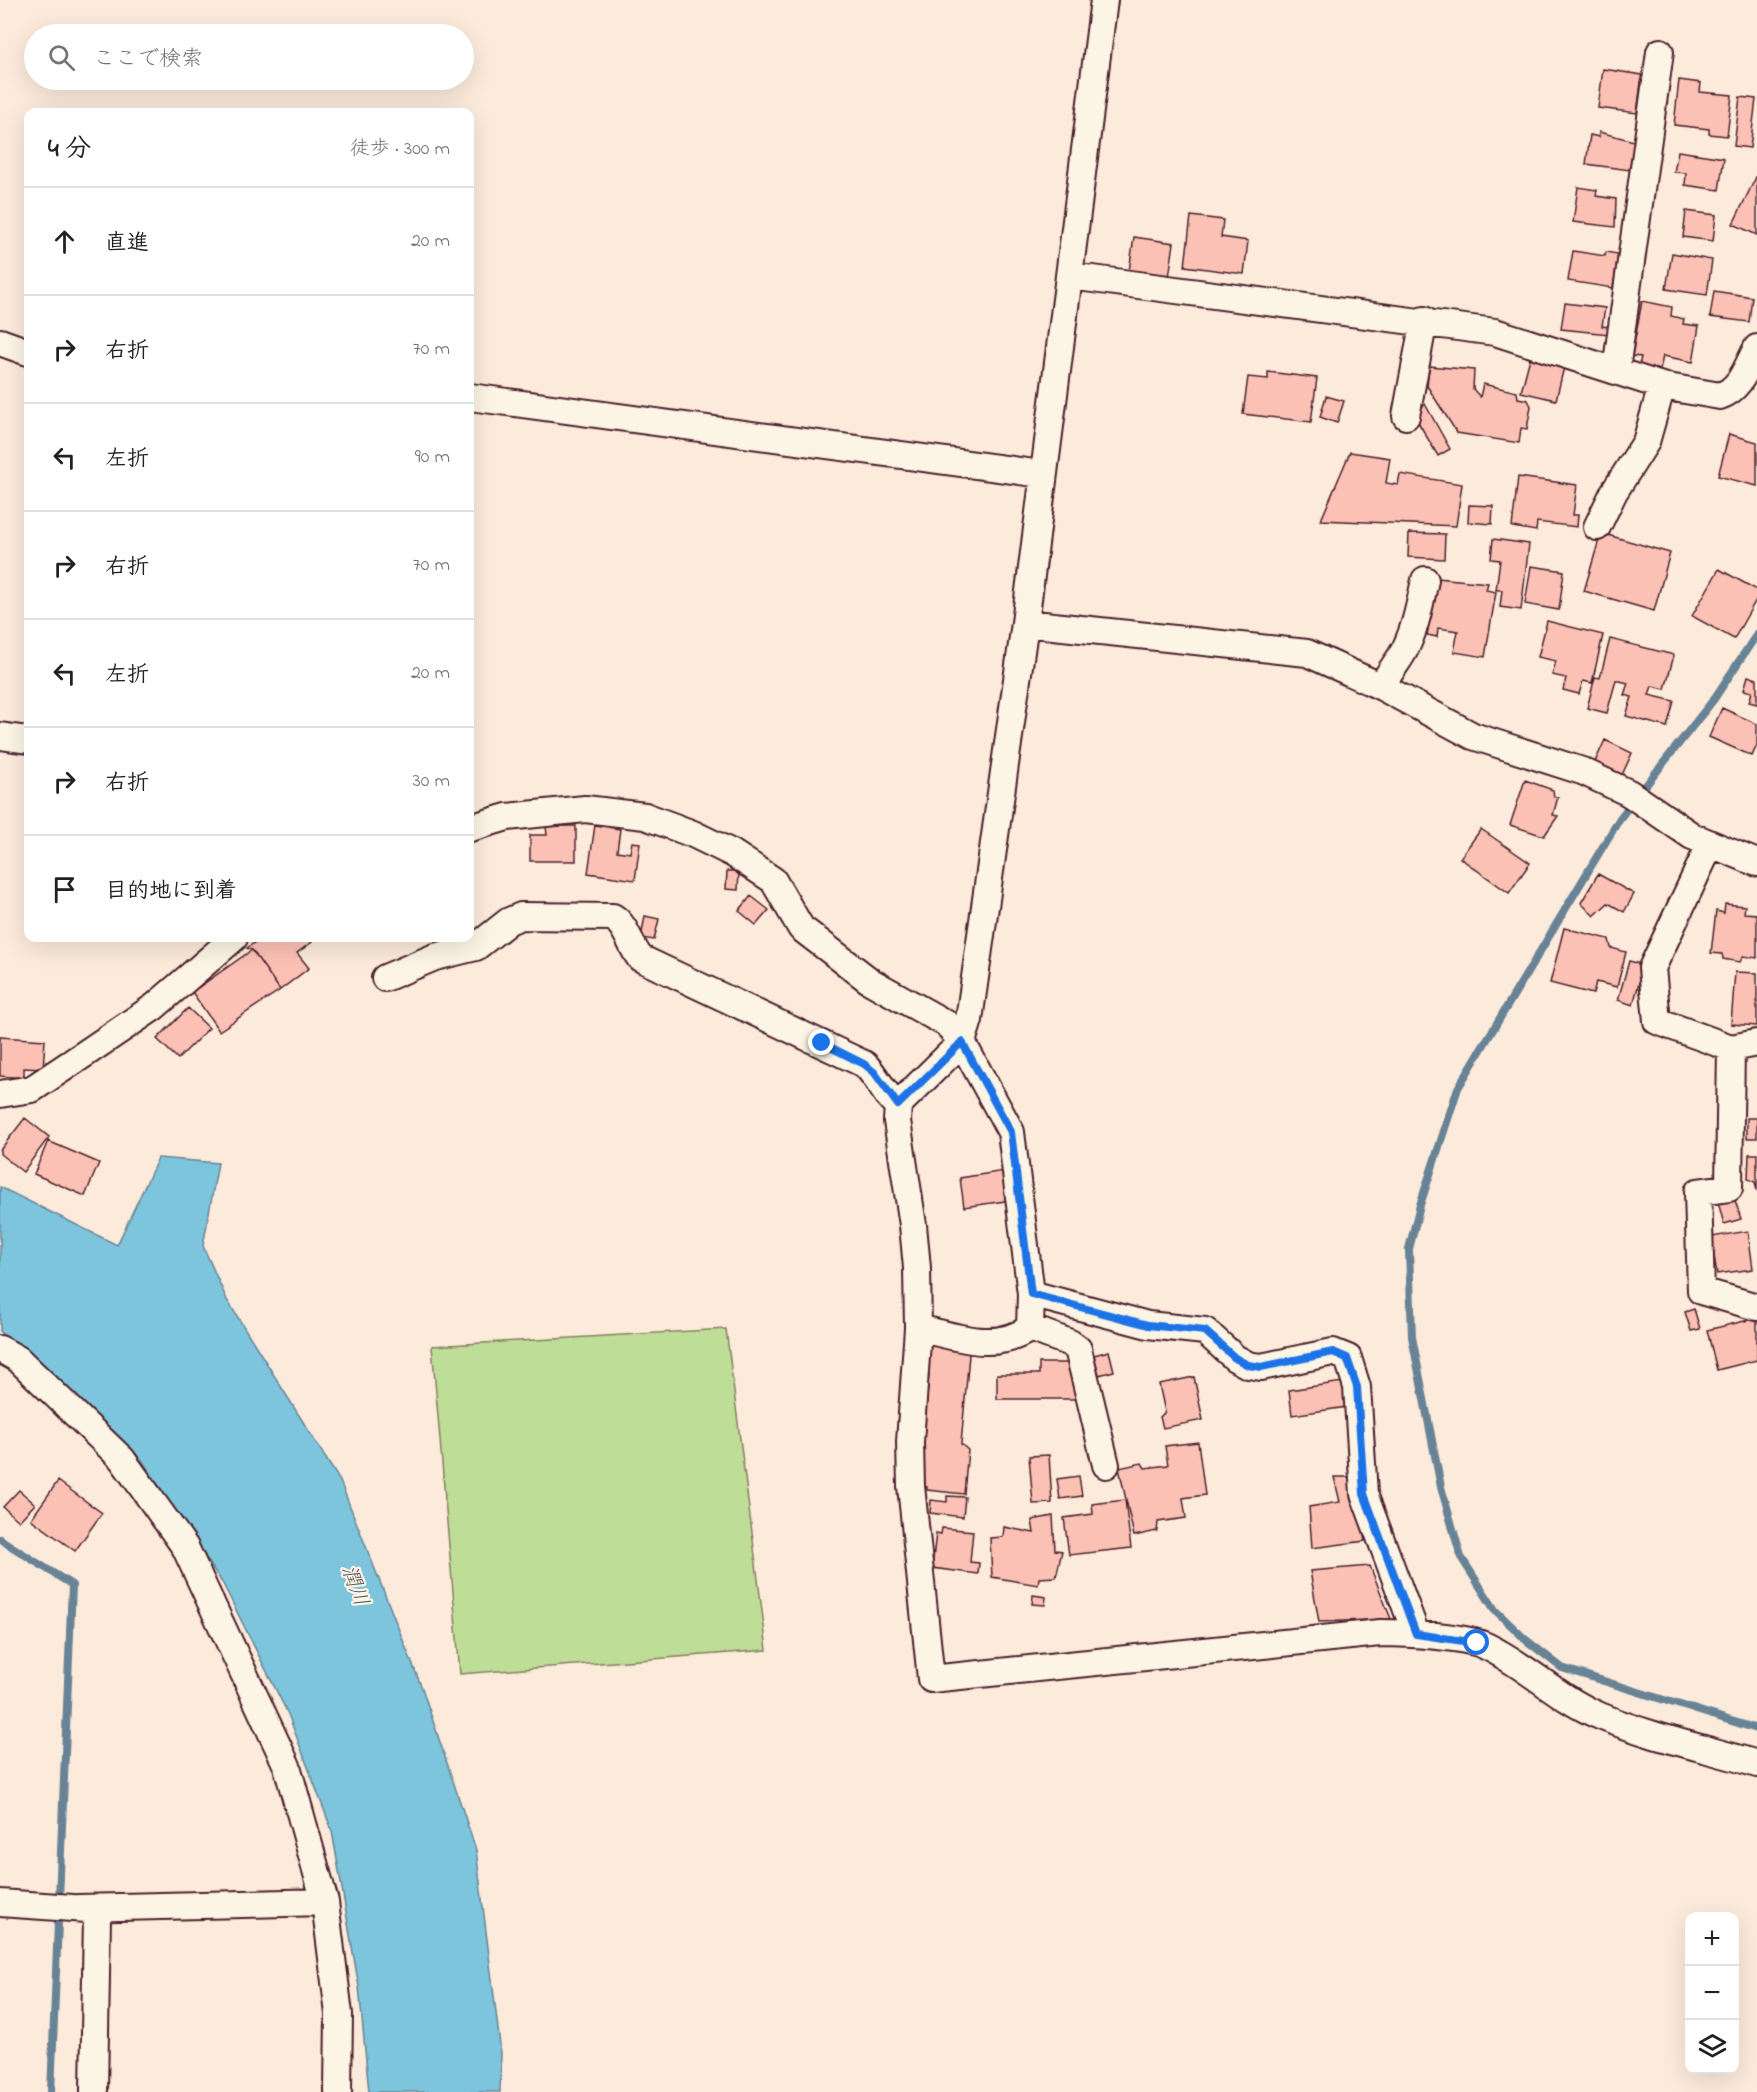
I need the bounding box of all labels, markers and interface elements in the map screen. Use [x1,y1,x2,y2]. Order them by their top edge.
search box [24,24,474,90]
icon: search [45,41,78,74]
text: ここで検索 [93,44,203,76]
text: 4 分 [48,131,91,169]
text: 徒歩 · 300 m [350,135,450,164]
icon: ahead [48,225,81,258]
text: 20 m [411,227,450,256]
text: 直進 [105,228,149,260]
icon: right [48,333,81,366]
text: 70 m [413,335,450,364]
text: 右折 [105,336,149,368]
icon: left [48,441,81,474]
text: 90 m [415,443,450,472]
text: 左折 [105,444,149,476]
icon: right [48,549,81,582]
text: 70 m [413,551,450,580]
text: 右折 [105,552,149,584]
icon: left [48,657,81,690]
text: 20 m [411,659,450,688]
text: 左折 [105,660,149,692]
icon: right [48,765,81,798]
text: 30 m [413,767,450,796]
text: 右折 [105,768,149,800]
icon: arrive [48,873,81,906]
text: 目的地に到着 [105,876,237,908]
route end [808,1029,834,1055]
water label: 潤川 [333,1561,375,1611]
route start [1463,1629,1489,1655]
map controls [1685,1912,1739,2074]
button: + [1685,1912,1739,1966]
button: − [1685,1966,1739,2020]
button: layers [1685,2020,1739,2074]

